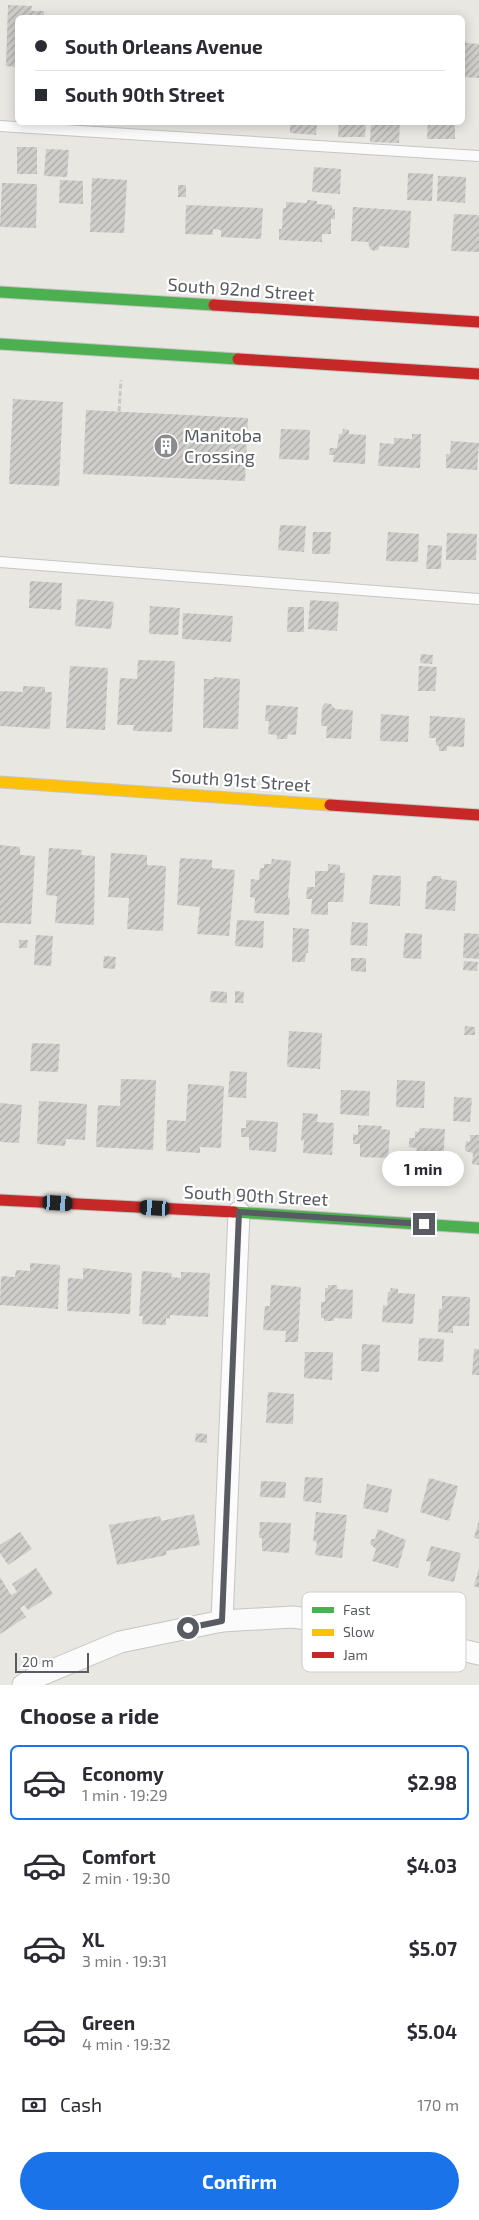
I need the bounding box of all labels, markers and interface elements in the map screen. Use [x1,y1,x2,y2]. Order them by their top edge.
text: South Orleans Avenue [65,35,263,58]
text: South 90th Street [65,83,224,106]
street label: South 92nd Street [167,273,315,305]
place label: Manitoba Crossing [184,424,262,467]
building icon: Manitoba Crossing [153,433,179,459]
street label: South 91st Street [171,764,312,796]
callout: 1 min [383,1152,465,1186]
text: 1 min [404,1159,442,1178]
street label: South 90th Street [183,1180,329,1210]
car [42,1195,73,1211]
car [139,1200,170,1216]
route end [413,1213,435,1235]
legend [302,1592,466,1672]
text: Fast [343,1601,370,1618]
route start [177,1617,199,1639]
text: Slow [343,1623,375,1640]
text: Jam [343,1646,368,1663]
scale bar [15,1650,89,1673]
text: 20 m [22,1653,54,1670]
text: Choose a ride [20,1702,159,1728]
icon: car [22,1760,67,1805]
text: Economy [82,1762,164,1785]
text: $2.98 [407,1771,457,1794]
text: 1 min · 19:29 [82,1785,168,1804]
icon: car [22,1843,67,1888]
text: Comfort [82,1845,156,1868]
text: $4.03 [406,1854,457,1877]
text: 2 min · 19:30 [82,1868,171,1887]
icon: car [22,1926,67,1971]
text: XL [82,1928,104,1951]
text: $5.07 [409,1937,457,1960]
text: 3 min · 19:31 [82,1951,167,1970]
icon: car [22,2009,67,2054]
text: Green [82,2011,135,2034]
text: $5.04 [407,2020,457,2043]
text: 4 min · 19:32 [82,2034,171,2053]
icon: cash [20,2091,48,2119]
text: Cash [60,2093,102,2116]
text: 170 m [417,2095,459,2114]
button: Confirm [20,2152,459,2210]

